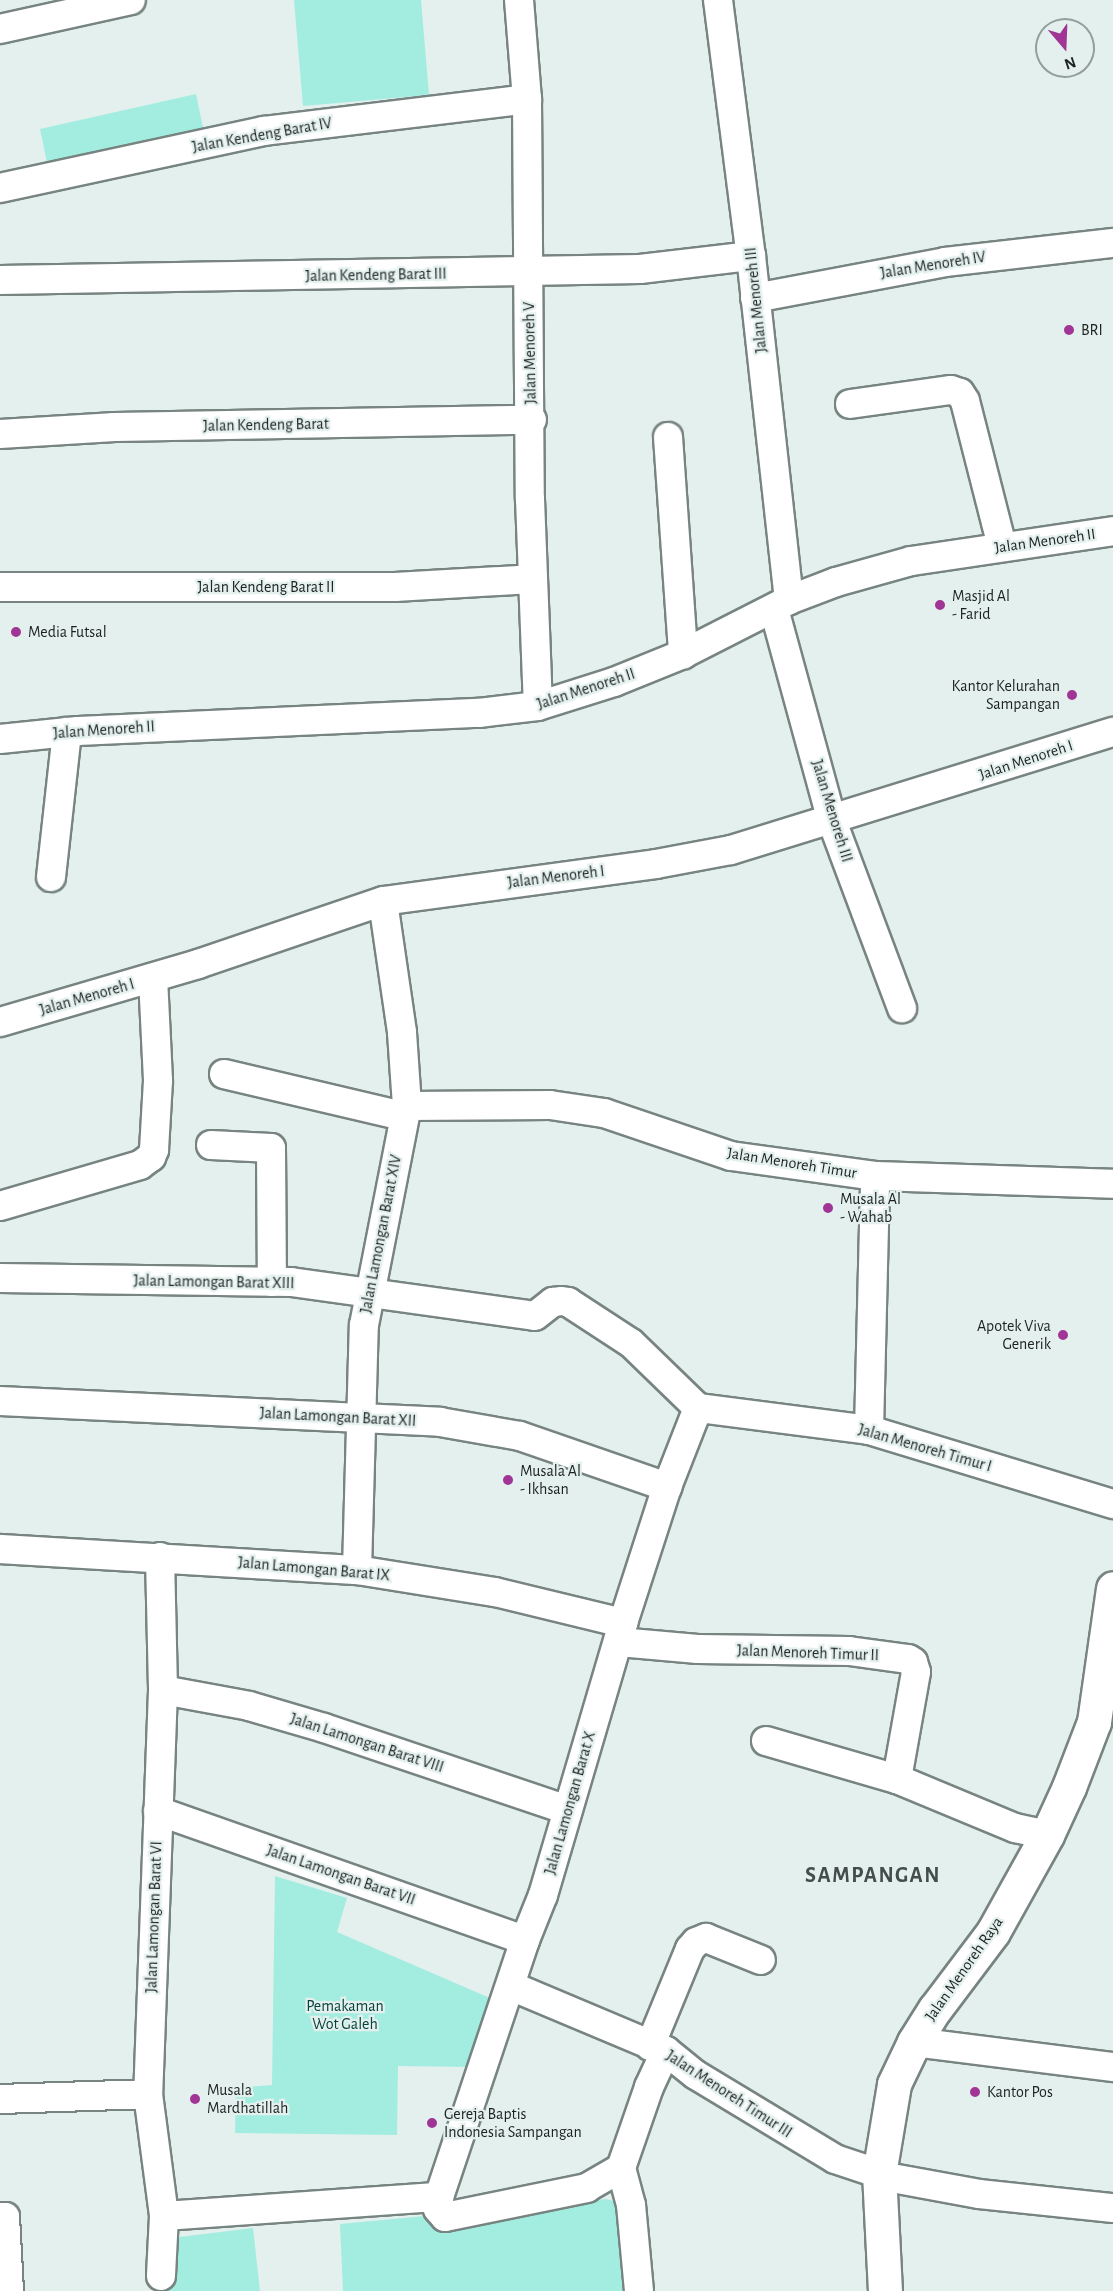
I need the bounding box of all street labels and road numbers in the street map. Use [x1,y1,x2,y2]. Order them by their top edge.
street label: Jalan Kendeng Barat IV [191,113,333,157]
street label: Jalan Menoreh III [741,246,771,354]
street label: Jalan Menoreh IV [879,247,987,283]
street label: Jalan Kendeng Barat III [305,264,447,286]
street label: Jalan Menoreh V [520,302,540,404]
street label: Jalan Kendeng Barat [203,414,329,436]
street label: Jalan Menoreh II [993,524,1097,558]
street label: Jalan Kendeng Barat II [197,577,335,597]
street label: Jalan Menoreh II [535,664,637,714]
street label: Jalan Menoreh II [53,717,155,743]
street label: Jalan Menoreh I [977,736,1075,784]
street label: Jalan Menoreh III [807,757,857,865]
street label: Jalan Menoreh I [506,862,606,892]
street label: Jalan Menoreh I [37,974,137,1020]
street label: Jalan Menoreh Timur [726,1143,858,1183]
street label: Jalan Lamongan Barat XIV [356,1153,406,1315]
street label: Jalan Lamongan Barat XIII [133,1271,295,1293]
street label: Jalan Lamongan Barat XII [259,1403,417,1431]
street label: Jalan Menoreh Timur I [856,1420,994,1476]
street label: Jalan Lamongan Barat IX [237,1553,391,1585]
street label: Jalan Menoreh Timur II [737,1641,879,1665]
street label: Jalan Lamongan Barat VIII [288,1709,446,1777]
street label: Jalan Lamongan Barat X [540,1729,600,1877]
street label: Jalan Lamongan Barat VI [142,1841,166,1993]
street label: Jalan Lamongan Barat VII [264,1841,418,1909]
street label: Jalan Menoreh Raya [921,1913,1007,2025]
street label: Jalan Menoreh Timur III [662,2046,796,2142]

